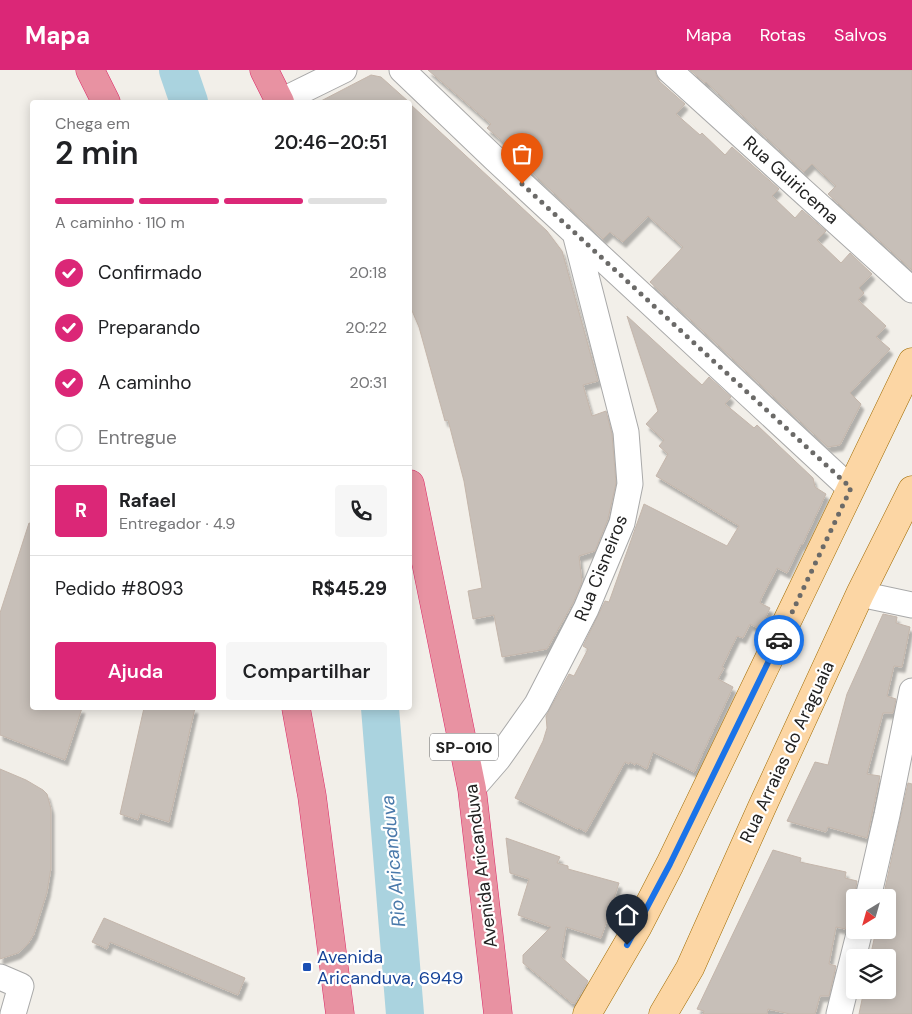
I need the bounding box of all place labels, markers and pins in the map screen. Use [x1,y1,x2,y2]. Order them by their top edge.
pin [501,133,543,184]
pin [606,894,648,945]
place label: Avenida Aricanduva, 6949 [317,945,463,990]
marker: Avenida Aricanduva, 6949 [301,961,313,973]

